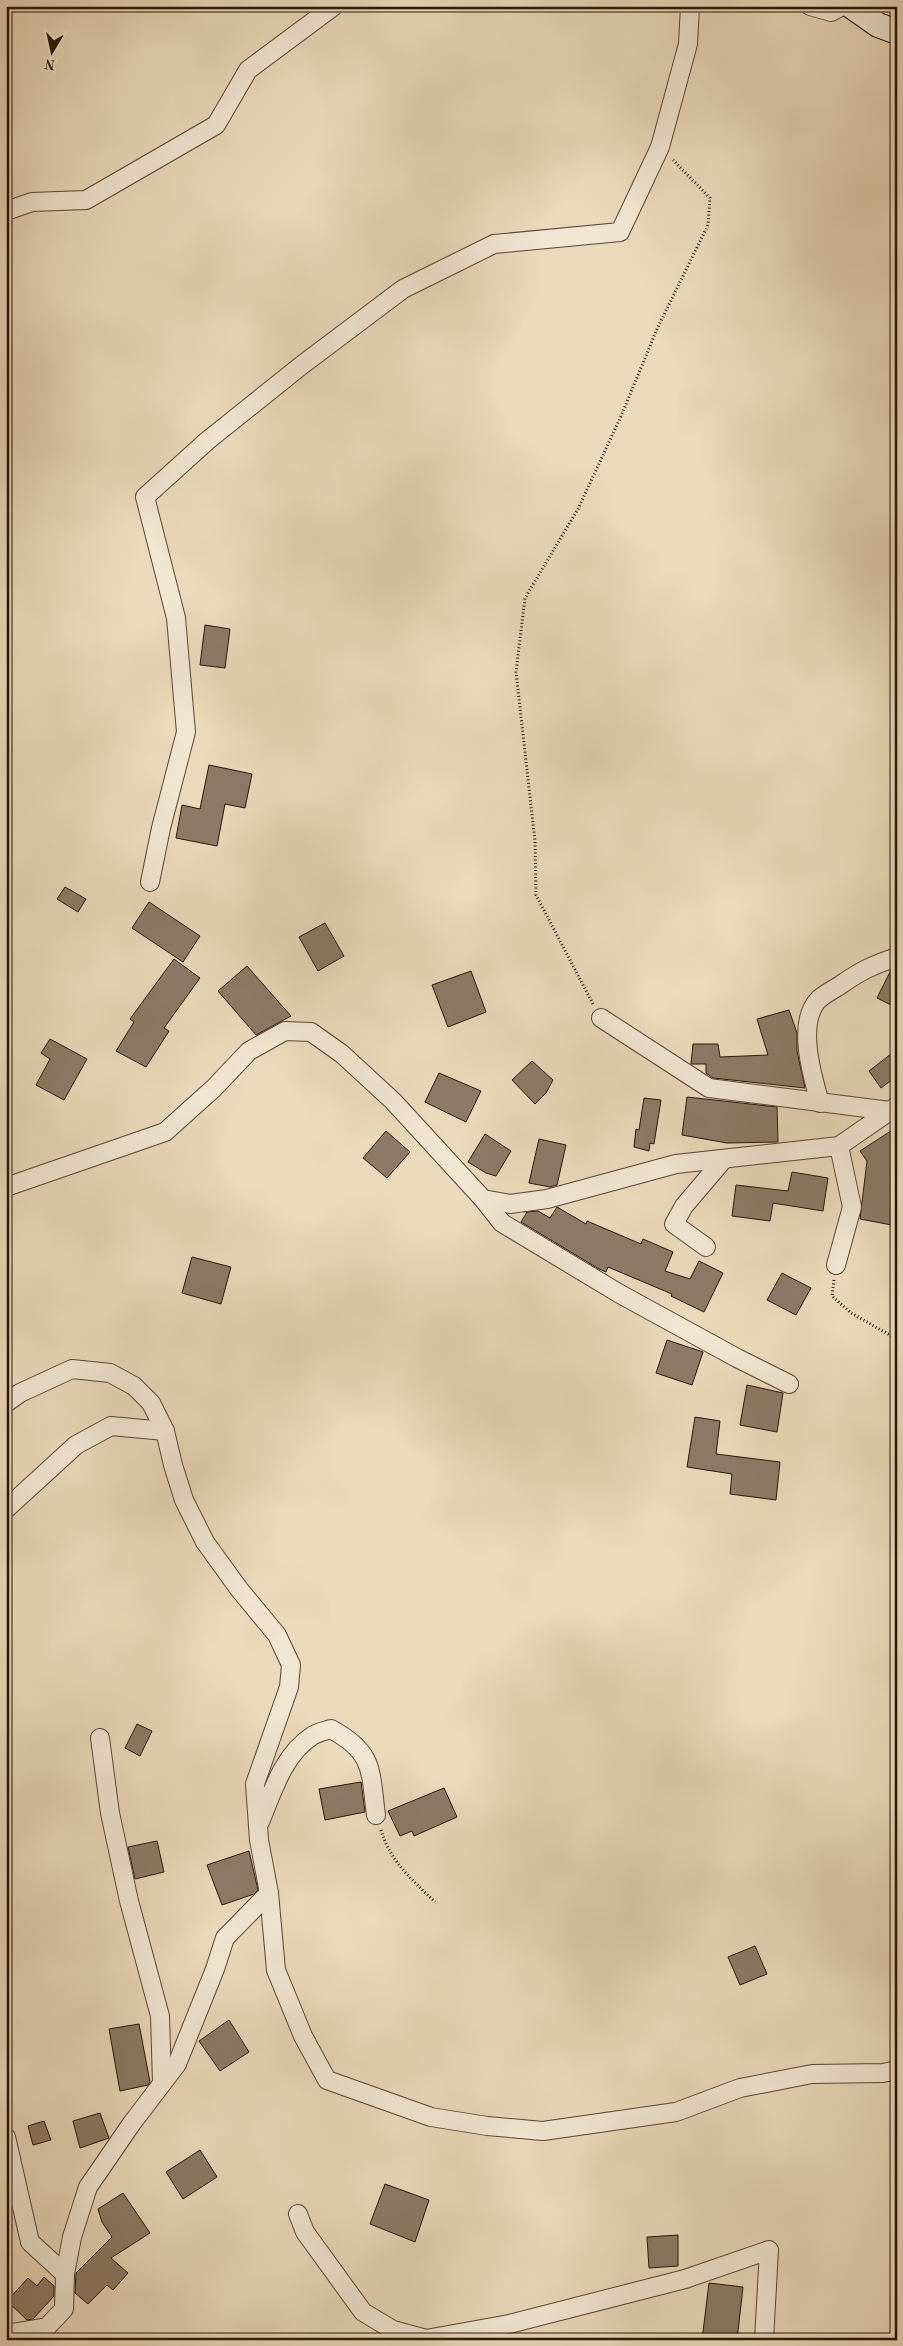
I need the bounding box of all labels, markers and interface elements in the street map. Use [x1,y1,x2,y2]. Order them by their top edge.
north arrow [28,28,78,78]
text: N [43,56,57,72]

